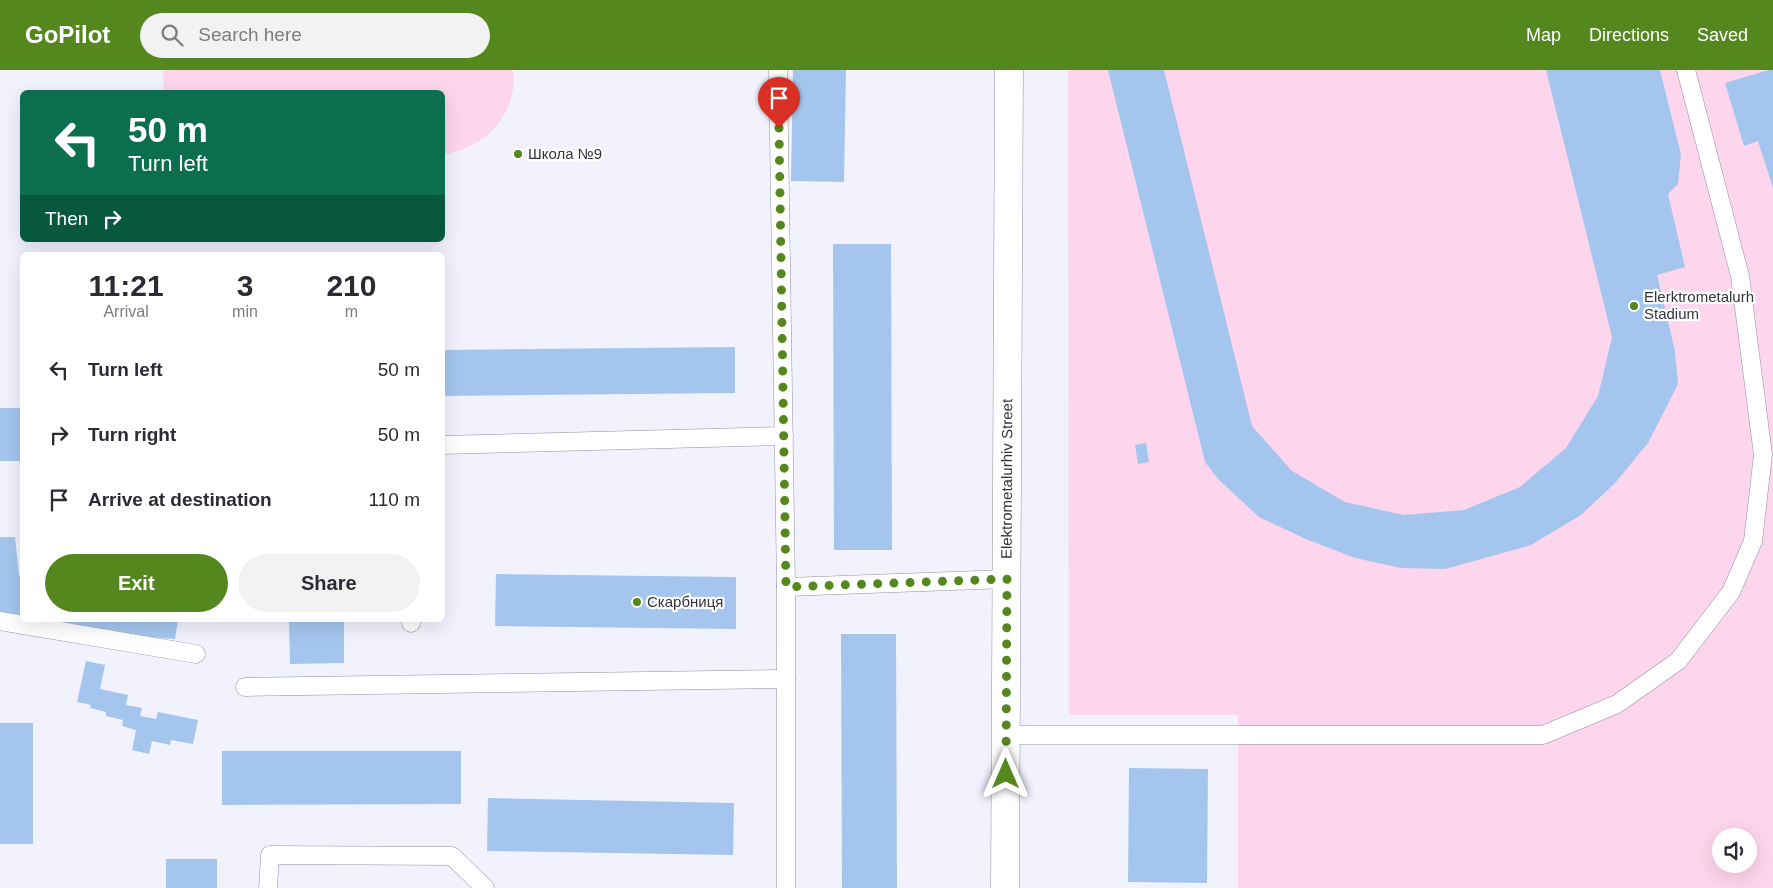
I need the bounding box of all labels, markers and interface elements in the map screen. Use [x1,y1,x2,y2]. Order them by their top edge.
search box [140,13,490,58]
text: GoPilot [25,21,110,48]
icon: search [158,21,186,49]
text: Search here [198,24,302,45]
text: Map [1526,25,1561,45]
text: Directions [1589,25,1669,45]
text: Saved [1697,25,1748,45]
pin [758,77,800,128]
icon: arrive [765,84,793,112]
icon: left [45,110,110,175]
text: 50 m [128,110,208,149]
place label: Школа №9 [528,145,602,162]
marker: Школа №9 [512,148,524,160]
text: Turn left [128,151,208,176]
icon: right [98,205,126,233]
text: Then [45,208,88,229]
text: 11:21 [89,269,164,302]
text: 3 [237,269,253,302]
text: 210 [326,269,376,302]
place label: Elerktrometalurh Stadium [1644,288,1754,322]
marker: Elerktrometalurh Stadium [1628,300,1640,312]
text: Arrival [103,303,149,320]
text: min [232,303,258,320]
text: m [345,303,358,320]
icon: left [45,356,73,384]
text: Turn left [88,359,163,380]
text: 50 m [378,359,420,380]
street label: Elektrometalurhiv Street [998,398,1015,559]
icon: right [45,421,73,449]
text: Turn right [88,424,176,445]
text: 50 m [378,424,420,445]
icon: arrive [45,486,73,514]
text: Arrive at destination [88,489,272,510]
text: 110 m [369,489,420,510]
button: Exit [45,554,228,612]
button: Share [238,554,420,612]
place label: Скарбниця [647,593,723,610]
marker: Скарбниця [631,596,643,608]
position arrow [979,747,1031,799]
map controls [1712,828,1757,873]
button: sound [1712,828,1757,873]

